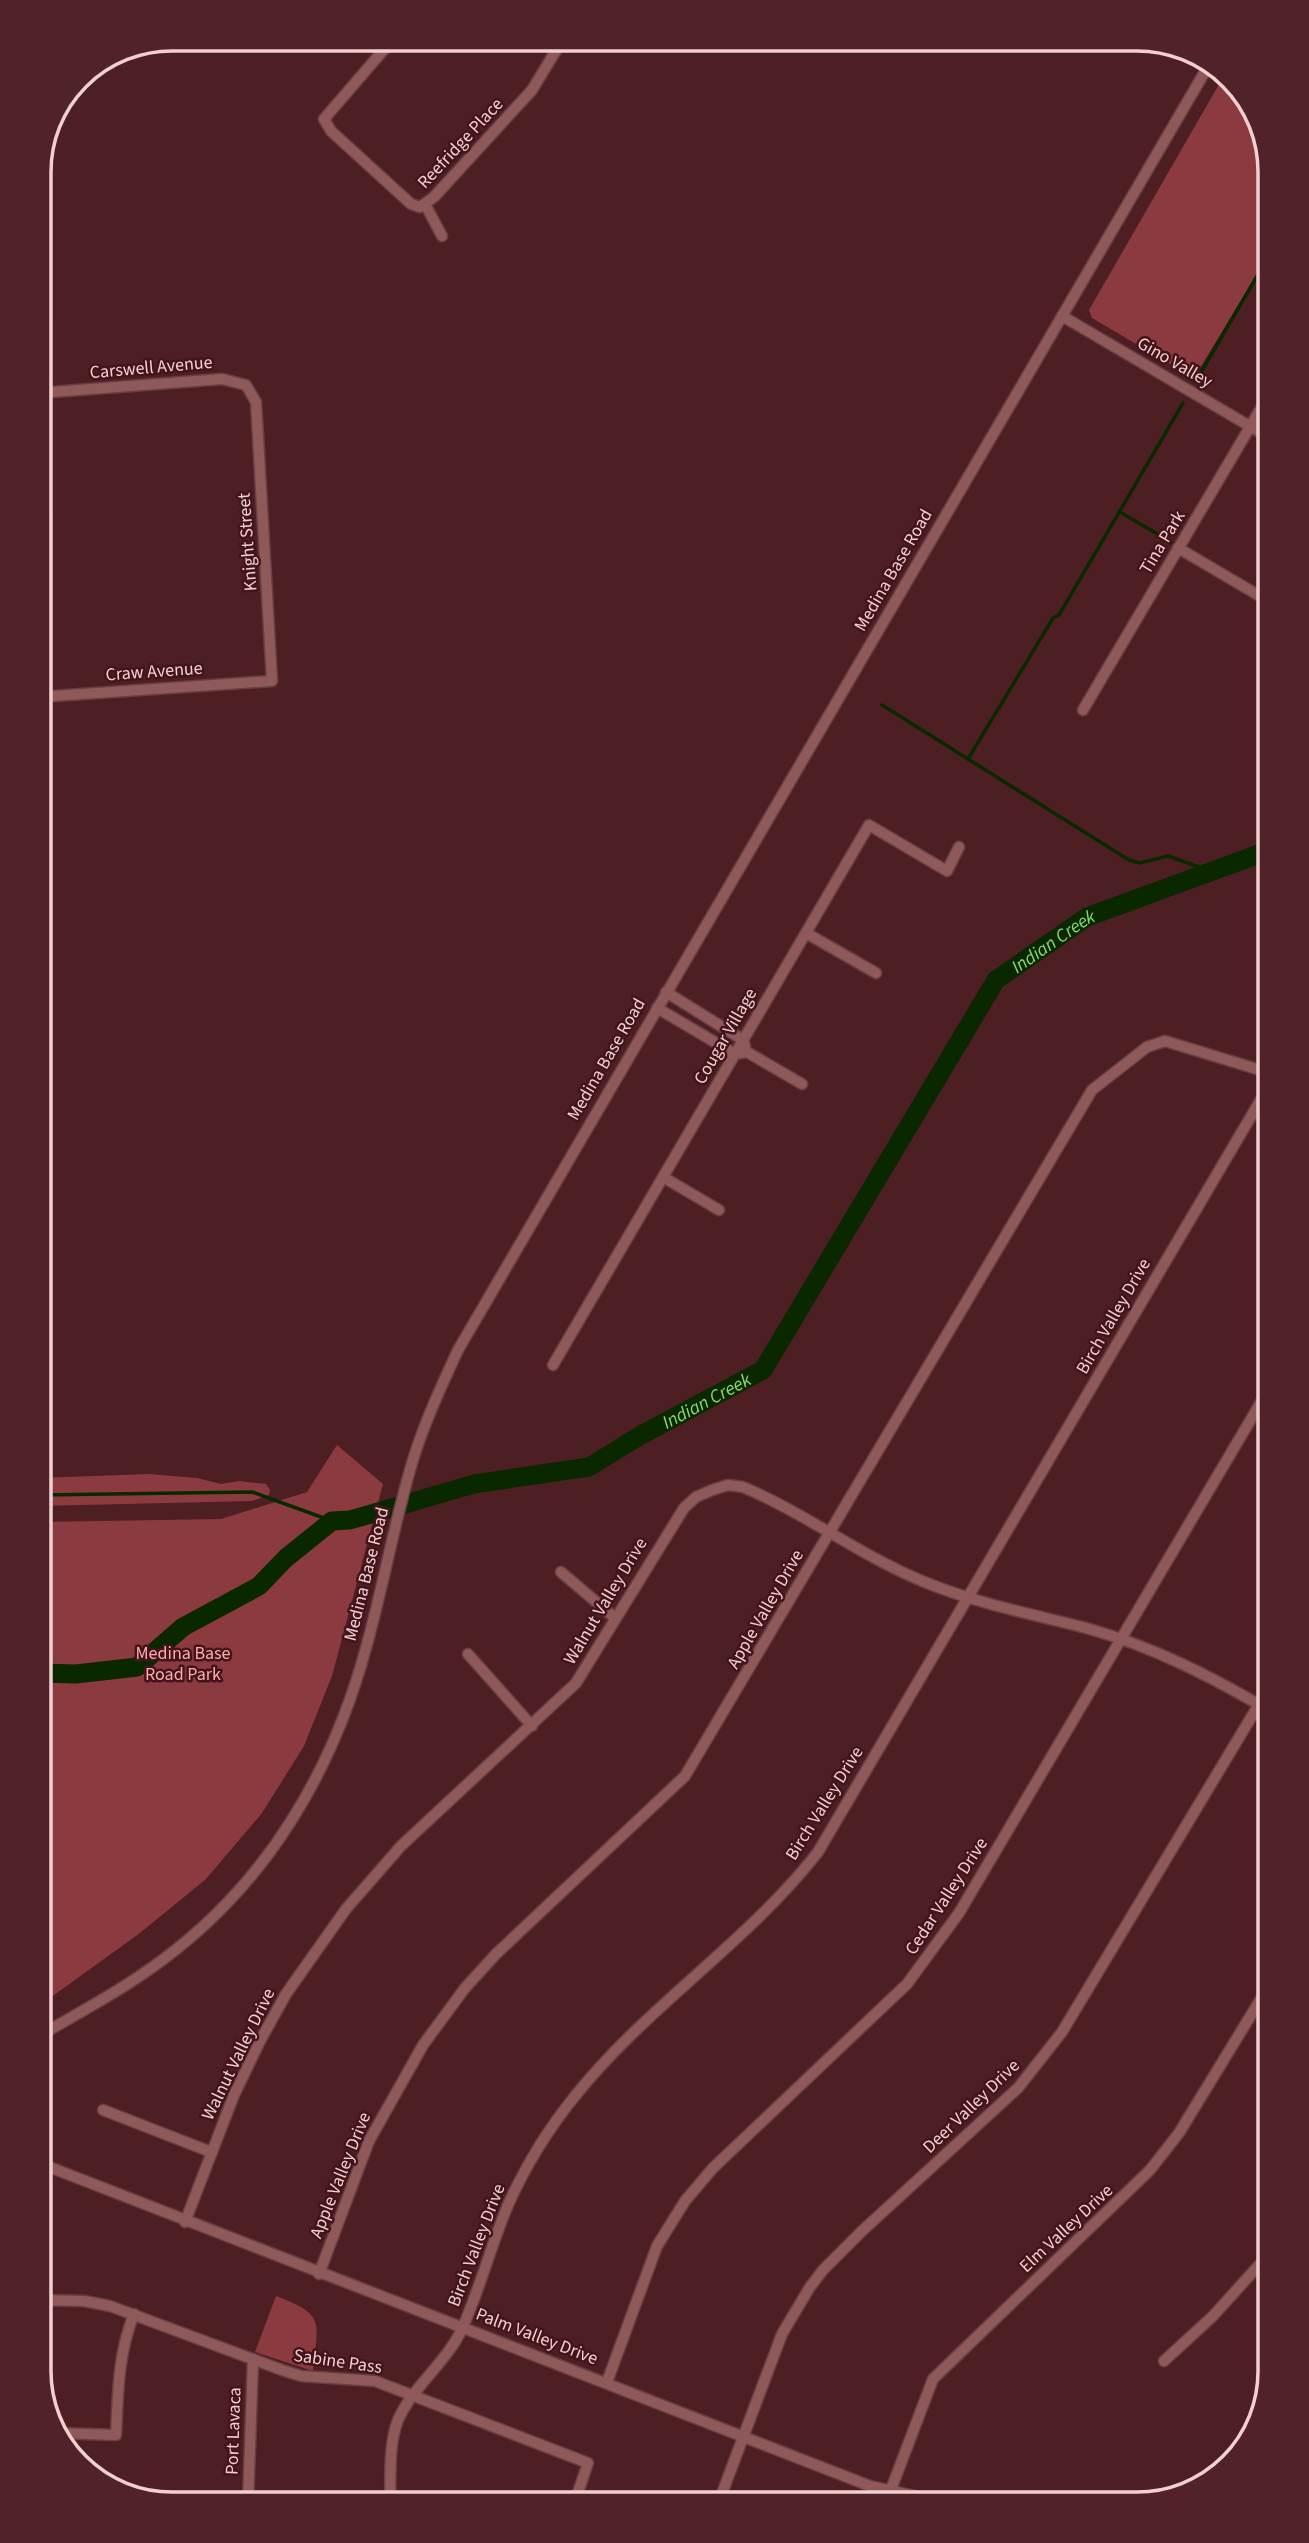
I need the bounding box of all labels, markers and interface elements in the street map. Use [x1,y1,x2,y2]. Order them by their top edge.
street label: Reefridge Place [412,92,509,194]
street label: Gino Valley [1132,331,1218,394]
street label: Carswell Avenue [89,350,214,385]
street label: Knight Street [232,492,263,592]
street label: Medina Base Road [848,505,939,636]
street label: Tina Park [1134,506,1191,579]
street label: Craw Avenue [105,656,203,687]
water label: Indian Creek [1006,903,1100,981]
street label: Cougar Village [688,984,763,1089]
street label: Medina Base Road [561,994,652,1125]
street label: Birch Valley Drive [1070,1254,1157,1379]
water label: Indian Creek [658,1366,757,1436]
street label: Medina Base Road [338,1504,395,1644]
street label: Walnut Valley Drive [558,1533,653,1669]
street label: Apple Valley Drive [721,1545,810,1674]
park label: Medina Base Road Park [135,1641,231,1687]
street label: Birch Valley Drive [779,1742,869,1865]
street label: Cedar Valley Drive [899,1833,994,1960]
street label: Walnut Valley Drive [196,1984,281,2124]
street label: Deer Valley Drive [917,2054,1025,2159]
street label: Apple Valley Drive [304,2108,377,2242]
street label: Elm Valley Drive [1014,2178,1119,2278]
street label: Birch Valley Drive [442,2180,511,2310]
street label: Palm Valley Drive [472,2302,601,2371]
street label: Sabine Pass [292,2343,384,2380]
street label: Port Lavaca [219,2387,248,2475]

